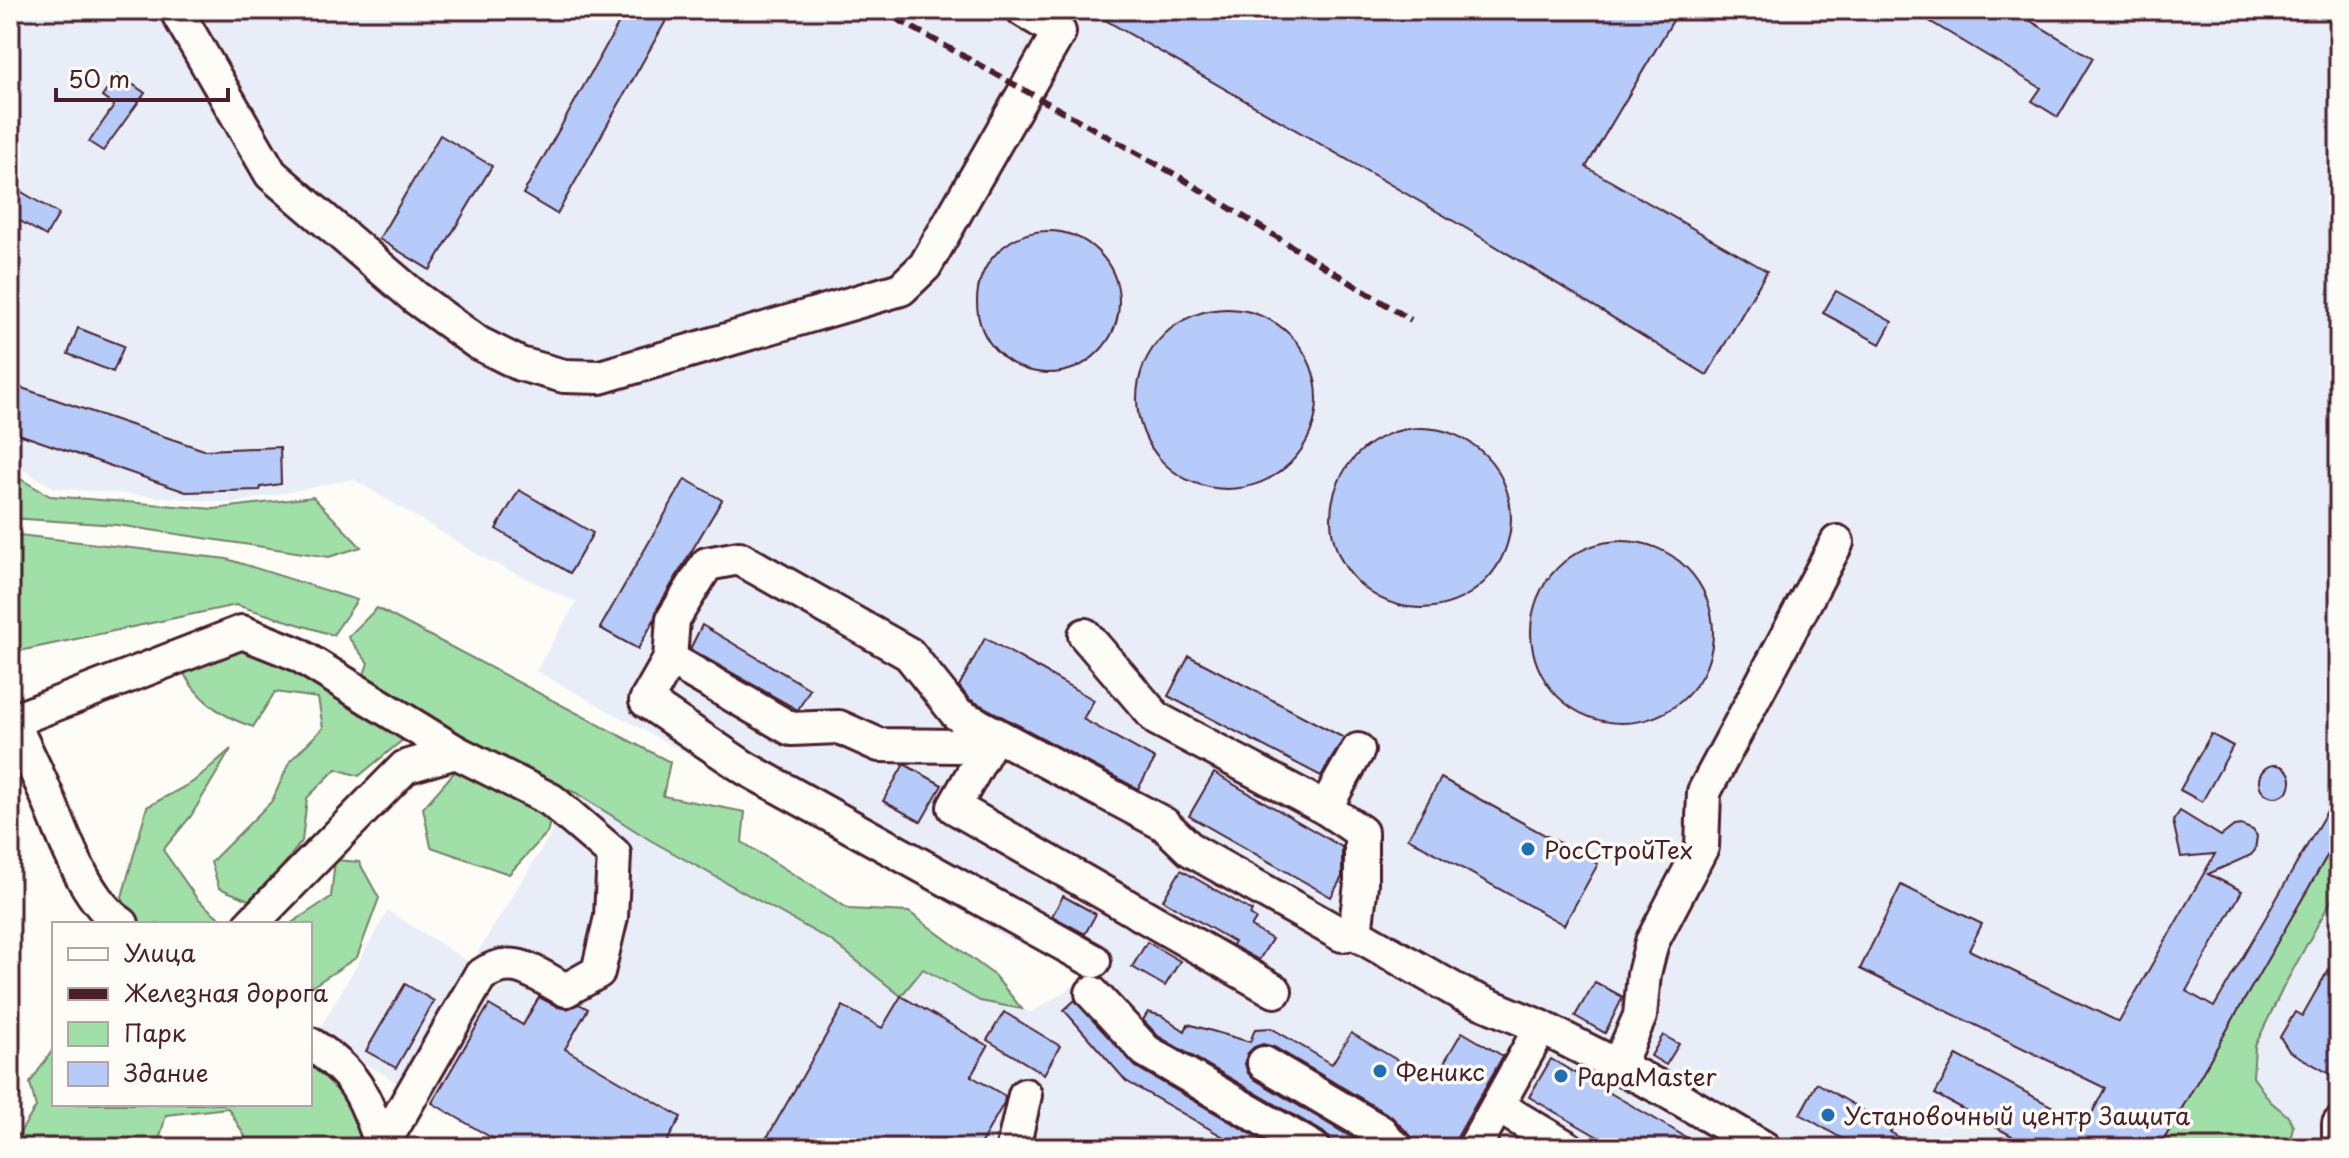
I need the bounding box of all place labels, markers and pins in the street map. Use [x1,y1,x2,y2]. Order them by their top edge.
place label: РосСтройТех [1544,831,1693,867]
marker: РосСтройТех [1519,840,1537,858]
place label: Феникс [1396,1053,1485,1089]
place label: PapaMaster [1577,1058,1717,1094]
marker: Феникс [1371,1062,1389,1080]
marker: PapaMaster [1552,1067,1570,1085]
place label: Установочный центр Защита [1844,1097,2190,1133]
marker: Установочный центр Защита [1819,1106,1837,1124]

